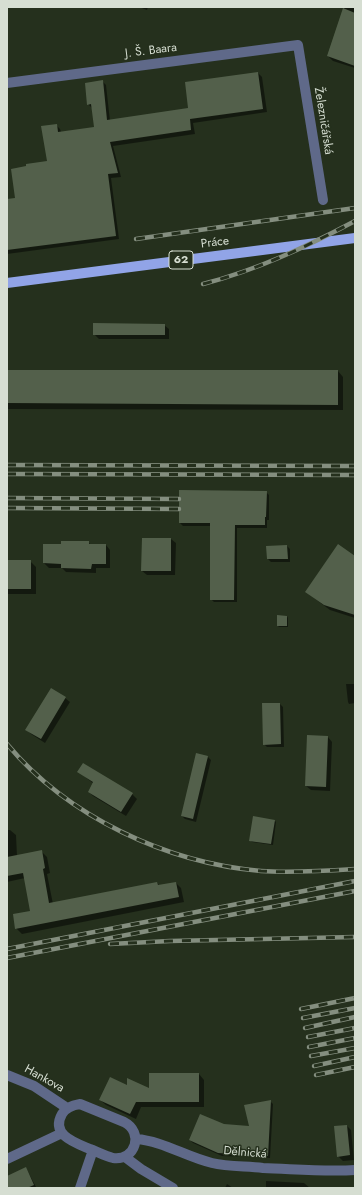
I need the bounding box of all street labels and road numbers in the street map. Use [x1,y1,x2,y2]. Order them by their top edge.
street label: J. Š. Baara [124,41,178,61]
street label: Železničářská [311,86,335,156]
street label: Práce [200,234,230,252]
road number: 62 [169,251,193,269]
street label: Hankova [22,1062,66,1096]
street label: Dělnická [223,1144,267,1162]

